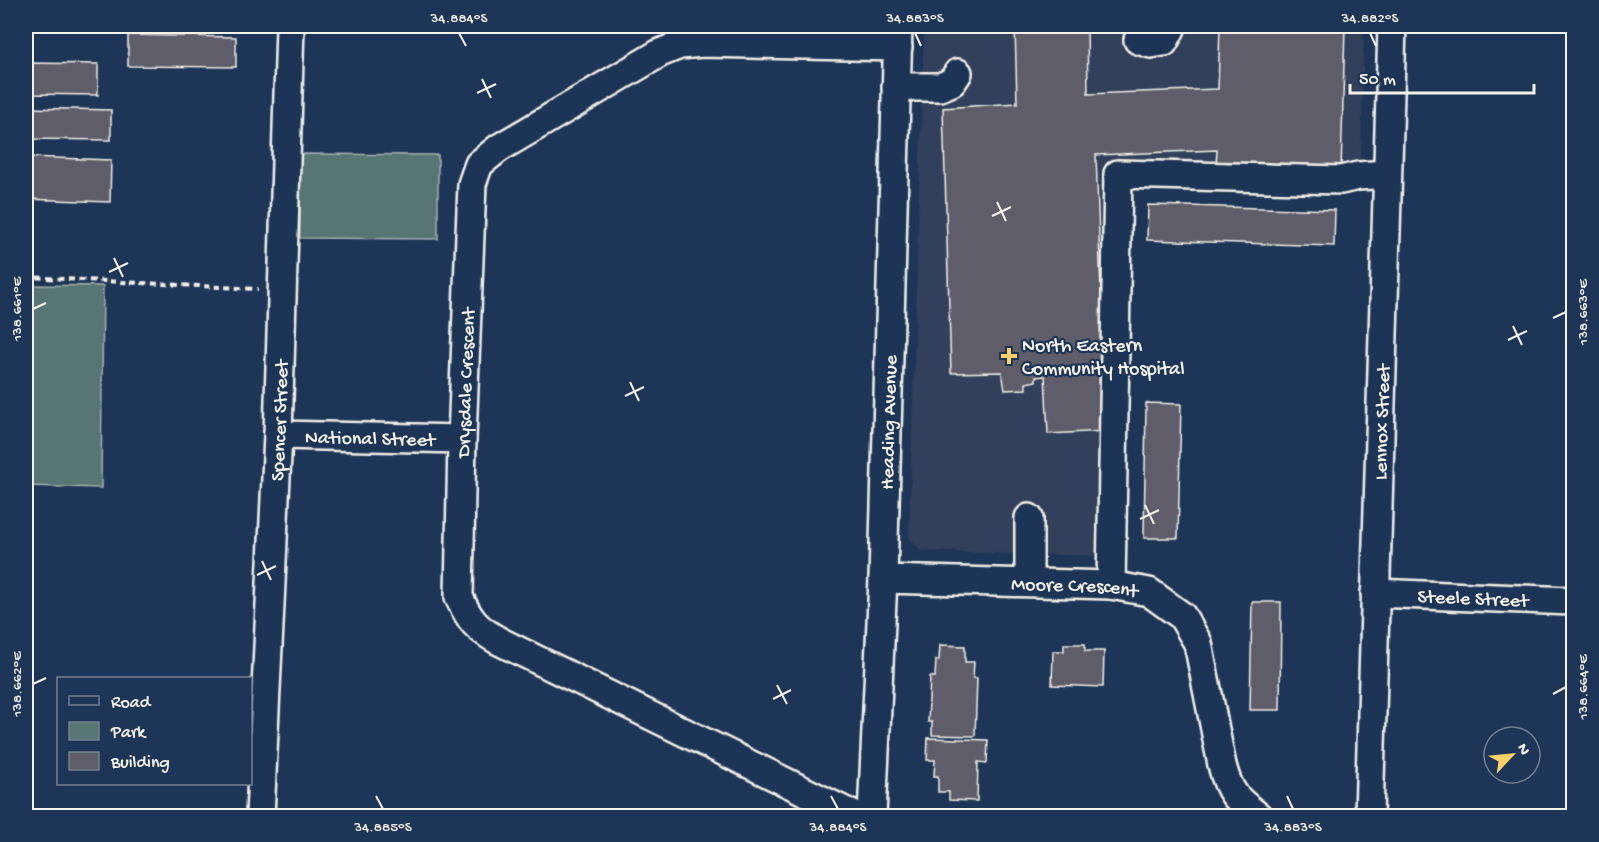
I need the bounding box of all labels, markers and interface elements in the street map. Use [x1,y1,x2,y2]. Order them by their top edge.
text: 34.884°S [430,10,487,28]
text: 34.883°S [885,10,944,28]
text: 34.882°S [1340,10,1399,28]
scale bar [1350,57,1534,95]
text: 50 m [1359,70,1396,91]
text: 138.661°E [9,276,27,342]
text: 138.663°E [1575,278,1593,346]
street label: Drysdale Crescent [454,306,482,460]
place label: North Eastern Community Hospital [1022,336,1185,382]
marker: North Eastern Community Hospital [1000,347,1018,365]
street label: Heading Avenue [877,354,904,490]
street label: Spencer Street [268,358,295,482]
street label: Lennox Street [1371,362,1397,480]
street label: National Street [305,428,437,453]
street label: Moore Crescent [1011,574,1141,605]
street label: Steele Street [1417,587,1531,614]
text: 138.662°E [9,651,27,718]
text: 138.664°E [1575,654,1593,721]
legend [57,677,252,785]
text: Road [111,693,152,714]
text: Park [110,723,147,744]
north arrow [1482,725,1542,785]
text: N [1512,741,1533,759]
text: Building [110,753,170,774]
text: 34.885°S [353,819,412,837]
text: 34.884°S [809,819,866,837]
text: 34.883°S [1263,819,1322,837]

